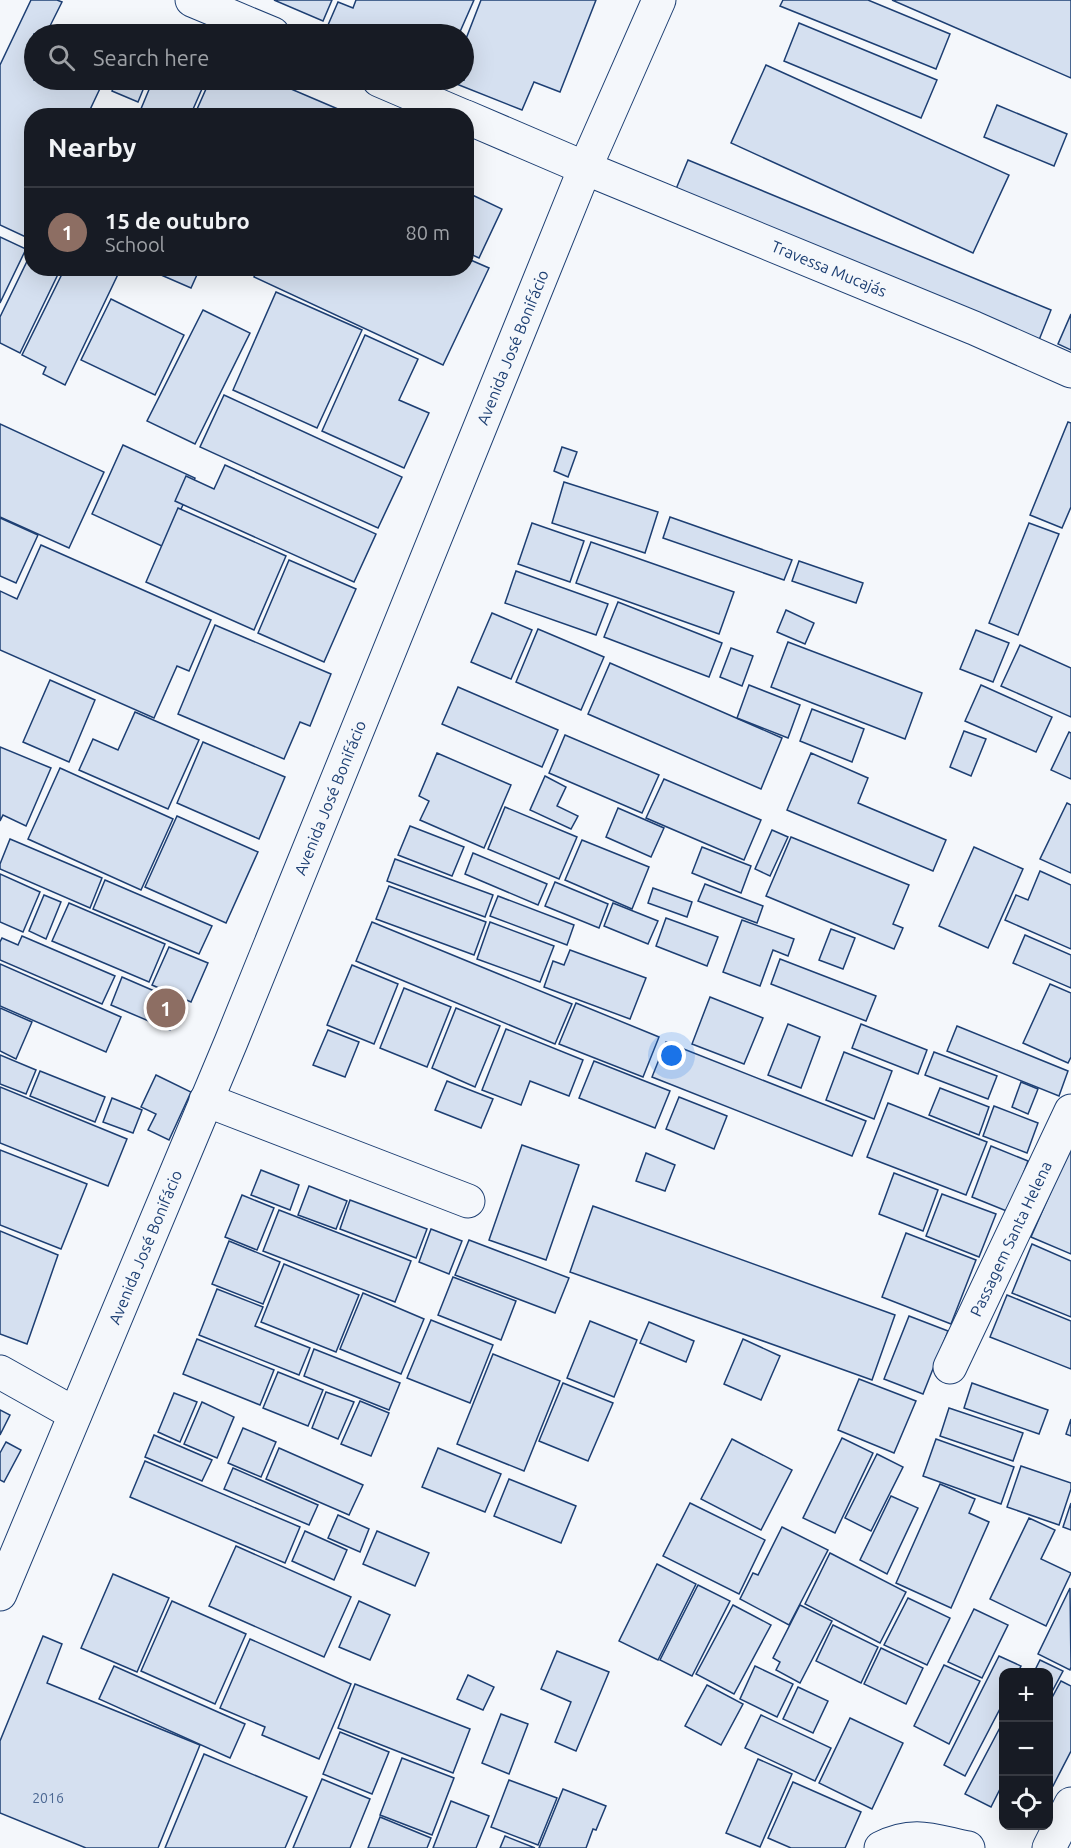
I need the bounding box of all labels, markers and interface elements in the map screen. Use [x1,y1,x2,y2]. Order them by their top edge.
search box [24,24,474,90]
icon: search [45,41,78,74]
text: Search here [93,45,209,70]
text: Nearby [48,133,136,162]
text: 15 de outubro [105,208,250,233]
text: 1 [62,221,73,244]
text: 80 m [406,221,450,244]
text: School [105,233,165,256]
street label: Travessa Mucajás [769,237,889,300]
street label: Avenida José Bonifácio [473,267,552,427]
street label: Avenida José Bonifácio [291,718,369,878]
pin: 1 [146,986,186,1030]
your location [657,1041,686,1070]
street label: Passagem Santa Helena [966,1158,1055,1319]
street label: Avenida José Bonifácio [105,1167,185,1327]
map controls [999,1668,1053,1830]
button: + [999,1668,1053,1722]
button: − [999,1722,1053,1776]
button: locate [999,1776,1053,1830]
house number: 2016 [32,1790,64,1806]

